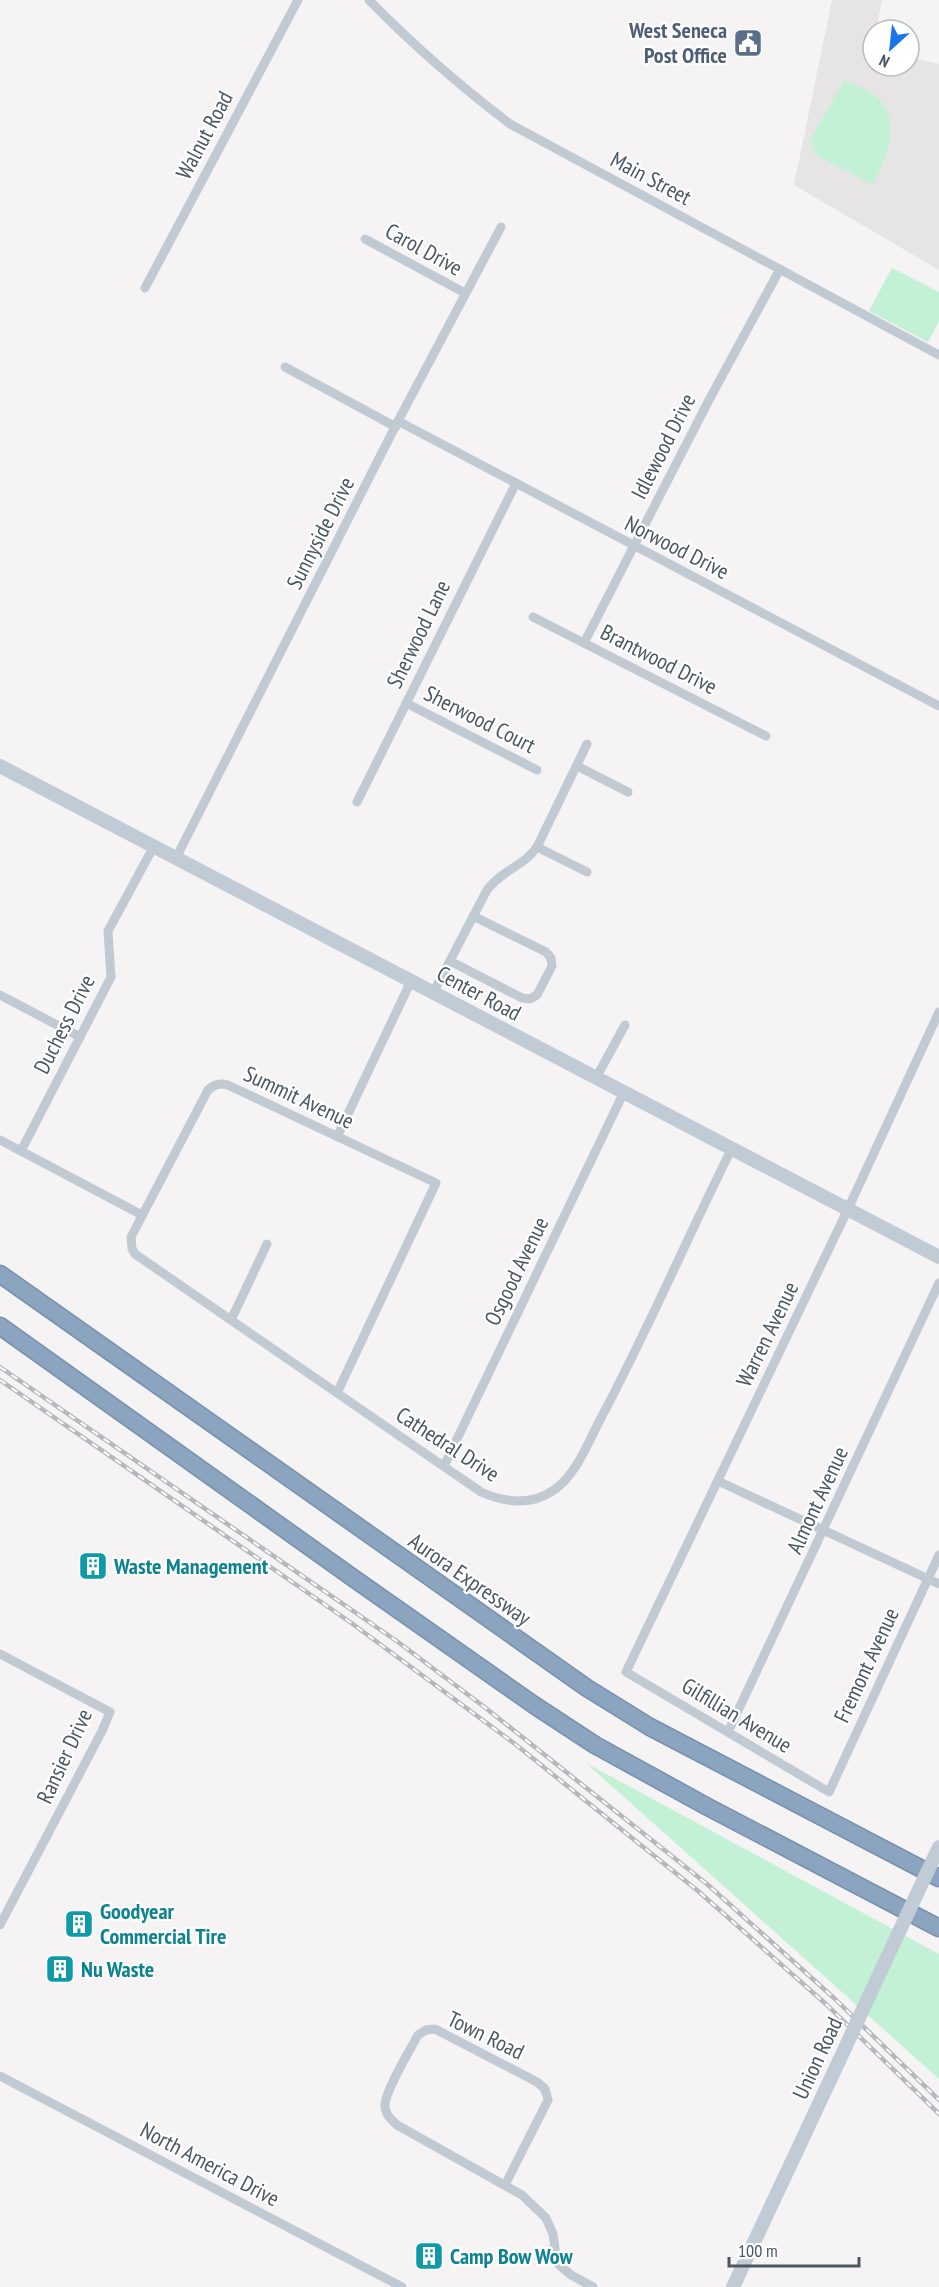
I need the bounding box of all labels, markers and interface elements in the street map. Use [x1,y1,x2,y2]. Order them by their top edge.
place label: West Seneca Post Office [628,16,727,69]
north arrow [861,18,921,78]
public building icon: West Seneca Post Office [732,27,764,59]
text: N [876,50,893,72]
street label: Walnut Road [169,86,239,184]
street label: Main Street [606,145,696,211]
street label: Carol Drive [381,216,467,282]
street label: Idlewood Drive [624,389,702,503]
street label: Sunnyside Drive [280,472,360,594]
street label: Norwood Drive [620,509,734,585]
street label: Sherwood Lane [380,575,456,693]
street label: Brantwood Drive [596,618,722,700]
street label: Sherwood Court [420,679,540,759]
street label: Center Road [432,959,526,1027]
street label: Duchess Drive [27,970,101,1078]
street label: Summit Avenue [240,1059,358,1135]
street label: Osgood Avenue [478,1212,554,1330]
street label: Warren Avenue [730,1277,804,1391]
street label: Cathedral Drive [391,1400,505,1488]
street label: Almont Avenue [780,1442,854,1558]
street label: Aurora Expressway [403,1526,537,1632]
building icon: Waste Management [77,1550,109,1582]
place label: Waste Management [113,1552,269,1580]
street label: Fremont Avenue [827,1603,905,1727]
street label: Gilfillian Avenue [677,1671,797,1759]
street label: Ransier Drive [30,1704,98,1808]
place label: Goodyear Commercial Tire [100,1897,226,1950]
building icon: Goodyear Commercial Tire [63,1908,95,1940]
building icon: Nu Waste [44,1953,76,1985]
place label: Nu Waste [81,1955,154,1983]
street label: Town Road [443,2005,529,2065]
street label: Union Road [786,2013,848,2103]
street label: North America Drive [136,2116,284,2212]
scale bar [729,2230,860,2268]
text: 100 m [738,2239,778,2262]
building icon: Camp Bow Wow [413,2240,445,2272]
place label: Camp Bow Wow [450,2242,573,2270]

